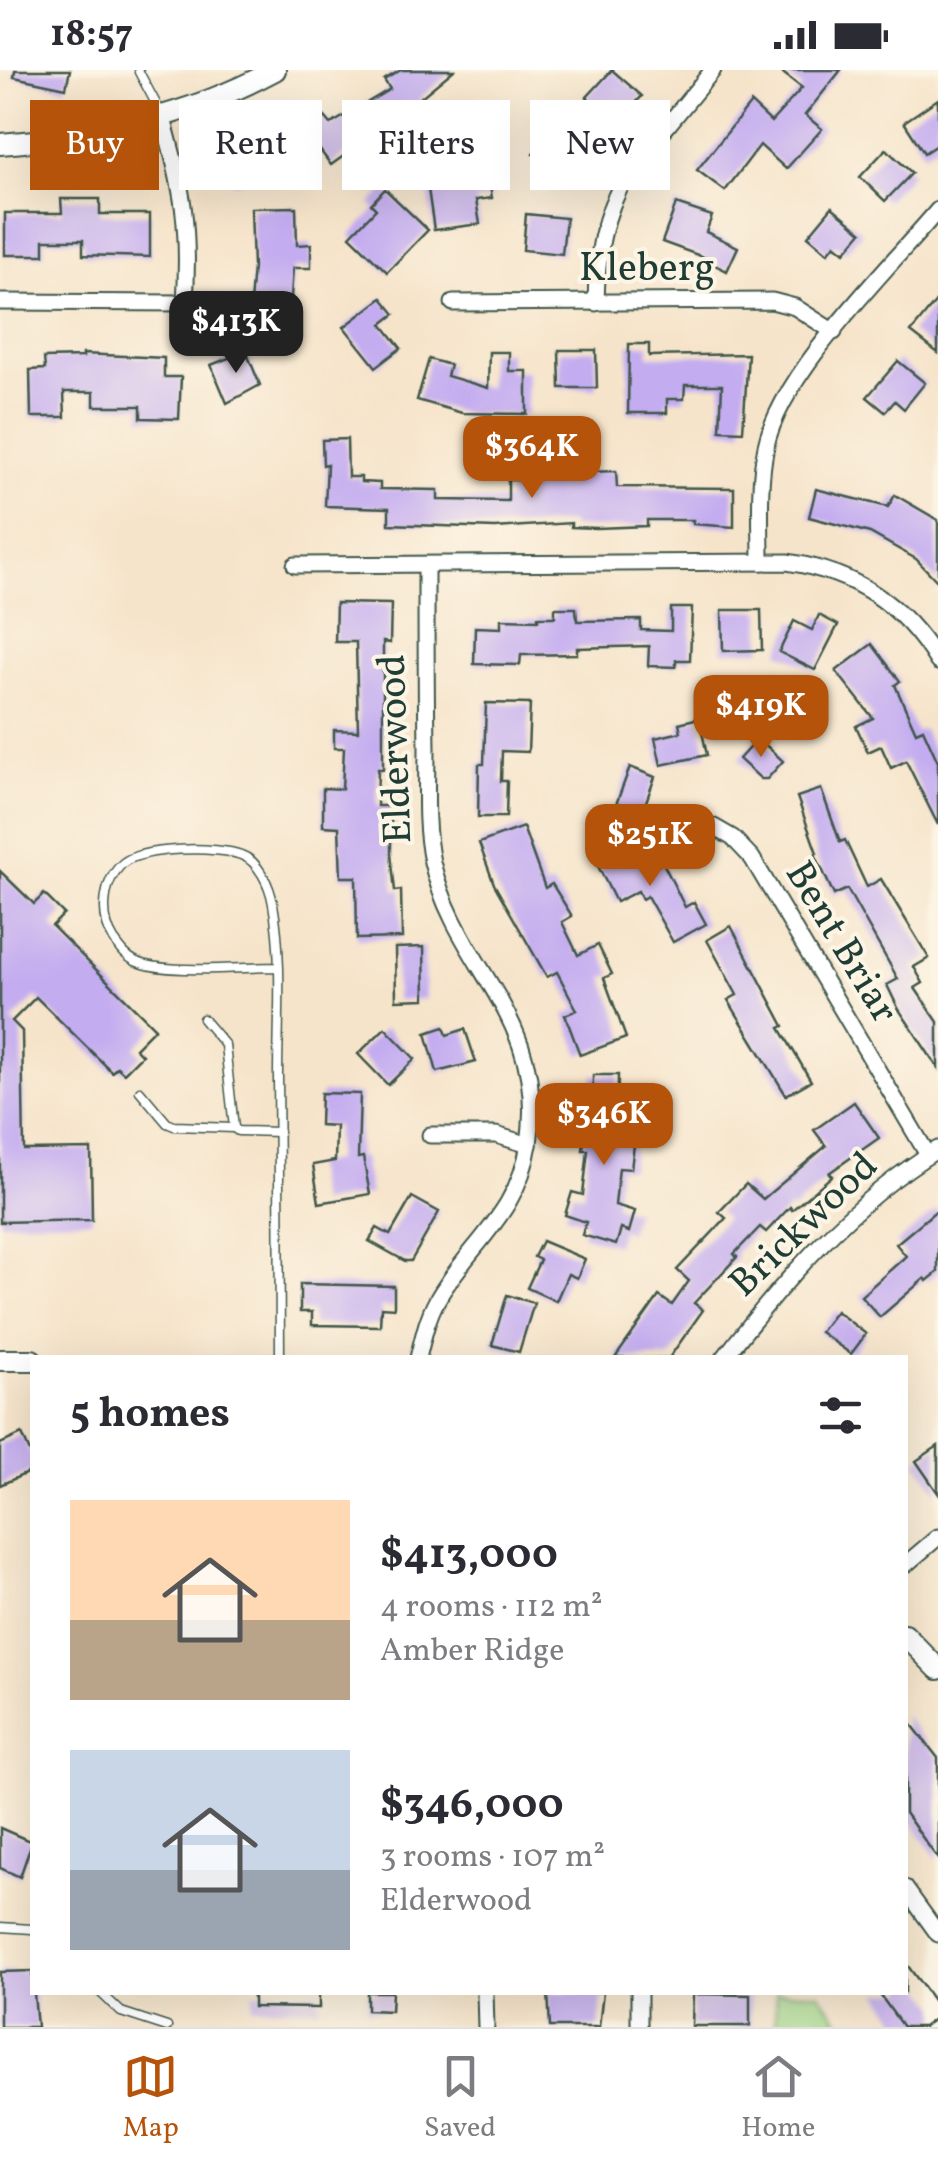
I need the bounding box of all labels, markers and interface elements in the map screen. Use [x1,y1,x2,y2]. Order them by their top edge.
text: 18:57 [50,9,133,62]
chip: Buy [30,100,159,190]
chip: Rent [179,100,322,190]
chip: Filters [342,100,510,190]
chip: New [530,100,670,190]
street label: Kleberg [579,242,715,298]
pin: $413K [166,291,306,376]
text: $413K [191,301,281,345]
pin: $364K [462,416,602,501]
text: $364K [485,426,579,470]
street label: Elderwood [366,653,428,845]
pin: $419K [691,675,831,760]
text: $419K [716,685,806,729]
pin: $251K [580,804,720,889]
text: $251K [607,814,693,858]
street label: Bent Briar [770,851,910,1035]
pin: $346K [534,1083,674,1168]
text: $346K [557,1093,651,1137]
street label: Brickwood [718,1141,892,1311]
text: 5 homes [70,1386,230,1445]
icon: filters [813,1388,868,1443]
text: $413,000 [380,1527,558,1586]
icon: home [150,1540,270,1660]
text: 4 rooms · 112 m² [380,1586,603,1630]
text: Amber Ridge [380,1630,564,1674]
text: $346,000 [380,1777,564,1836]
icon: home [150,1790,270,1910]
text: 3 rooms · 107 m² [380,1836,605,1880]
text: Elderwood [380,1880,532,1924]
tab: Map [123,2049,179,2148]
tab: Saved [424,2049,496,2148]
tab: Home [741,2049,815,2148]

